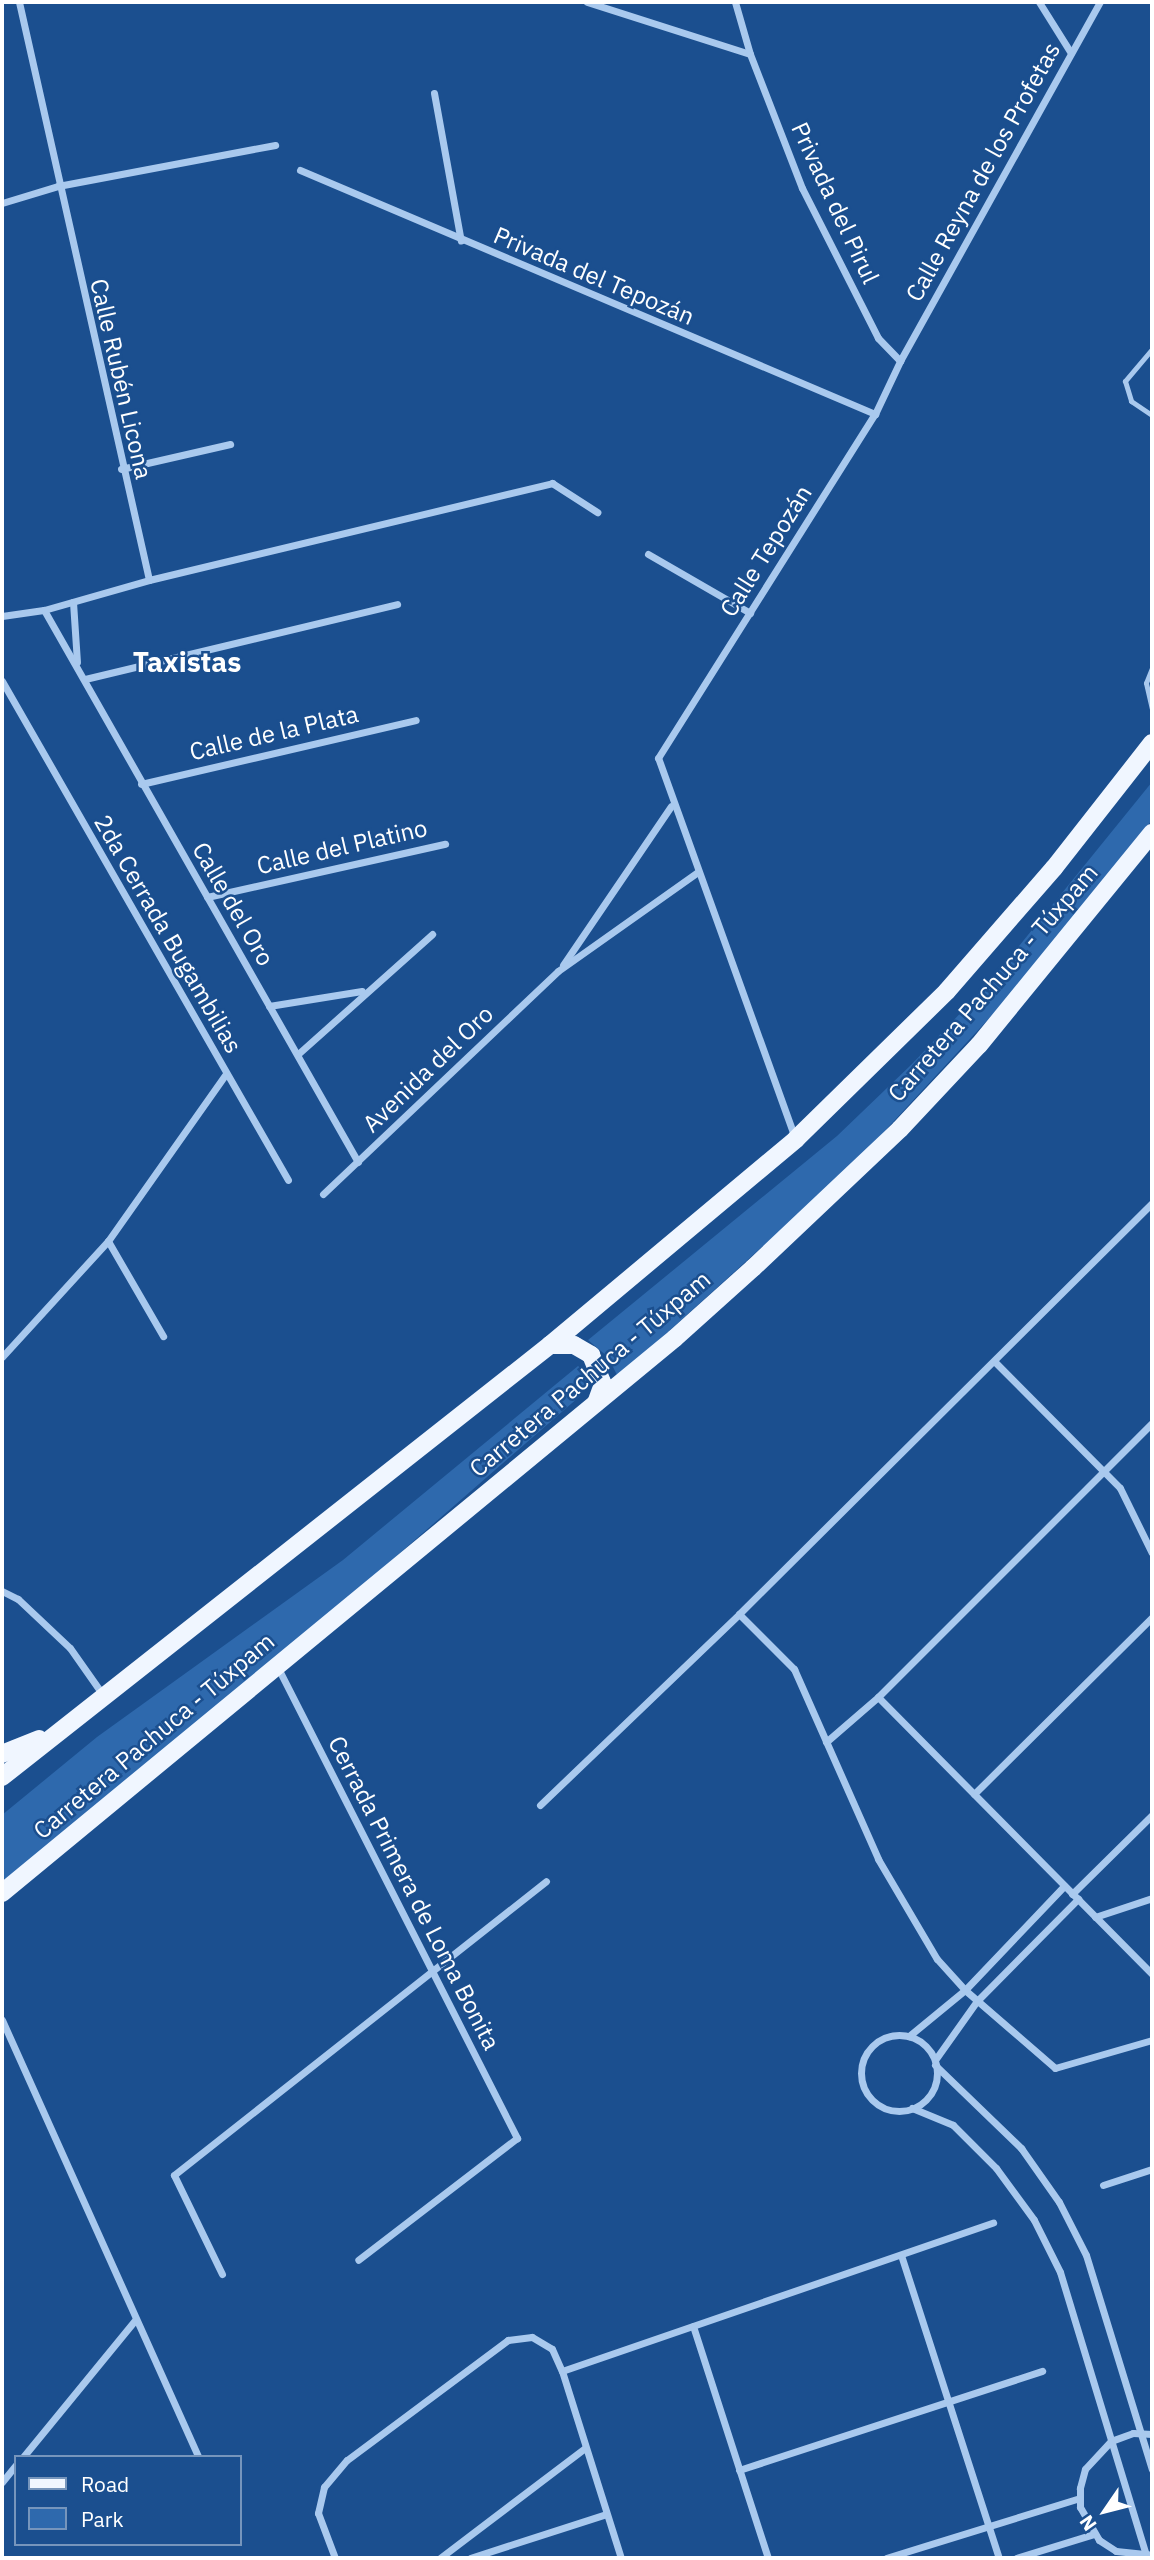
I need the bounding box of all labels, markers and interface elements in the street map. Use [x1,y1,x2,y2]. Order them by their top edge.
street label: Calle Reyna de los Profetas [900,37,1066,307]
street label: Privada del Pirul [785,118,885,288]
street label: Privada del Tepozán [489,221,699,331]
street label: Calle Rubén Licona [84,276,158,482]
street label: Calle Tepozán [714,480,818,622]
district label: Taxistas [133,645,241,679]
street label: Calle de la Plata [187,700,361,766]
street label: 2da Cerrada Bugambilias [88,810,248,1058]
street label: Calle del Platino [254,813,430,881]
street label: Calle del Oro [186,837,280,971]
street label: Carretera Pachuca - Túxpam [882,858,1104,1108]
street label: Avenida del Oro [357,1000,499,1138]
street label: Carretera Pachuca - Túxpam [464,1265,716,1483]
street label: Carretera Pachuca - Túxpam [28,1627,280,1845]
street label: Cerrada Primera de Loma Bonita [322,1731,506,2055]
legend [14,2455,242,2546]
text: Road [81,2470,129,2498]
north arrow [1070,2476,1140,2546]
text: Park [81,2505,124,2533]
text: N [1074,2511,1102,2536]

